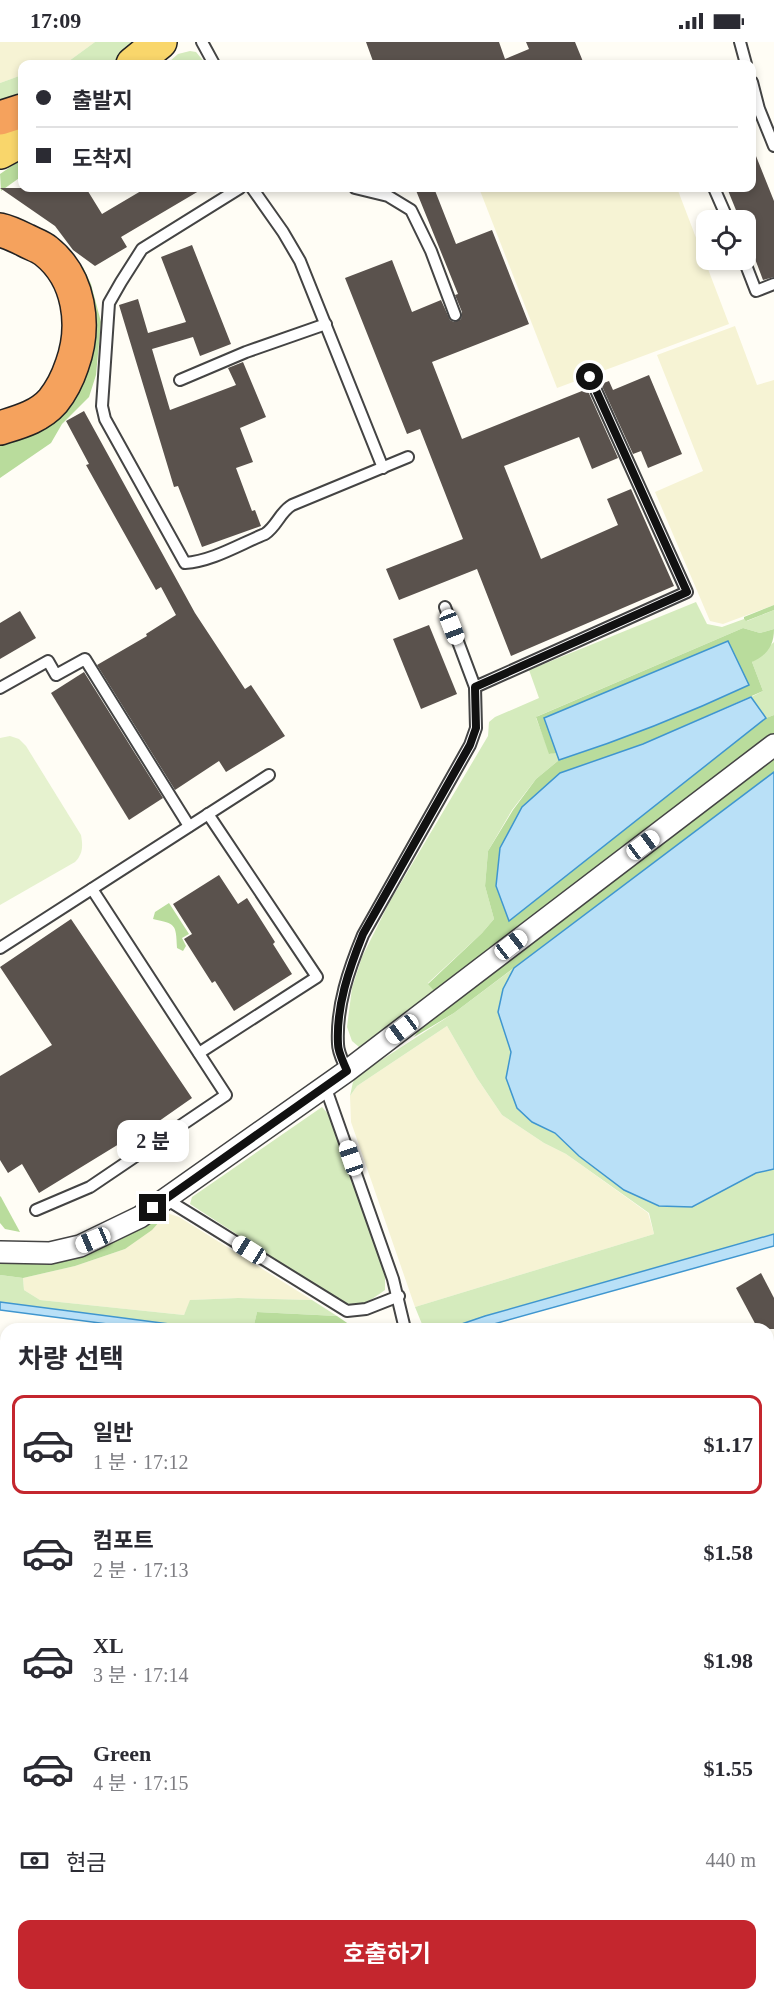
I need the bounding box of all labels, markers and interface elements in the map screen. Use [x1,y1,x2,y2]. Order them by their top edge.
text: 17:09 [30,8,81,33]
text: 출발지 [72,88,133,113]
text: 도착지 [72,146,133,171]
map controls [696,210,756,270]
button: locate [696,210,756,270]
route start [576,363,603,390]
car [437,607,467,647]
car [623,827,663,863]
car [491,927,531,963]
car [382,1011,422,1047]
callout: 2 분 [117,1121,189,1163]
text: 2 분 [136,1130,170,1152]
car [337,1138,365,1178]
route end [139,1194,166,1221]
car [73,1225,113,1255]
car [229,1233,269,1267]
text: 차량 선택 [18,1344,124,1374]
icon: car [21,1418,75,1472]
text: 일반 [93,1420,133,1445]
text: $1.17 [704,1432,753,1457]
text: 1 분 · 17:12 [93,1451,189,1473]
icon: car [21,1526,75,1580]
text: 컴포트 [93,1528,154,1553]
text: $1.58 [704,1540,753,1565]
text: 2 분 · 17:13 [93,1559,189,1581]
text: XL [93,1633,124,1658]
icon: car [21,1634,75,1688]
text: $1.98 [704,1648,753,1673]
text: 3 분 · 17:14 [93,1664,189,1686]
text: Green [93,1741,151,1766]
icon: car [21,1742,75,1796]
text: $1.55 [704,1756,753,1781]
text: 4 분 · 17:15 [93,1772,189,1794]
icon: cash [18,1844,51,1877]
text: 440 m [705,1849,756,1871]
text: 현금 [66,1850,106,1875]
button: 호출하기 [18,1920,756,1989]

